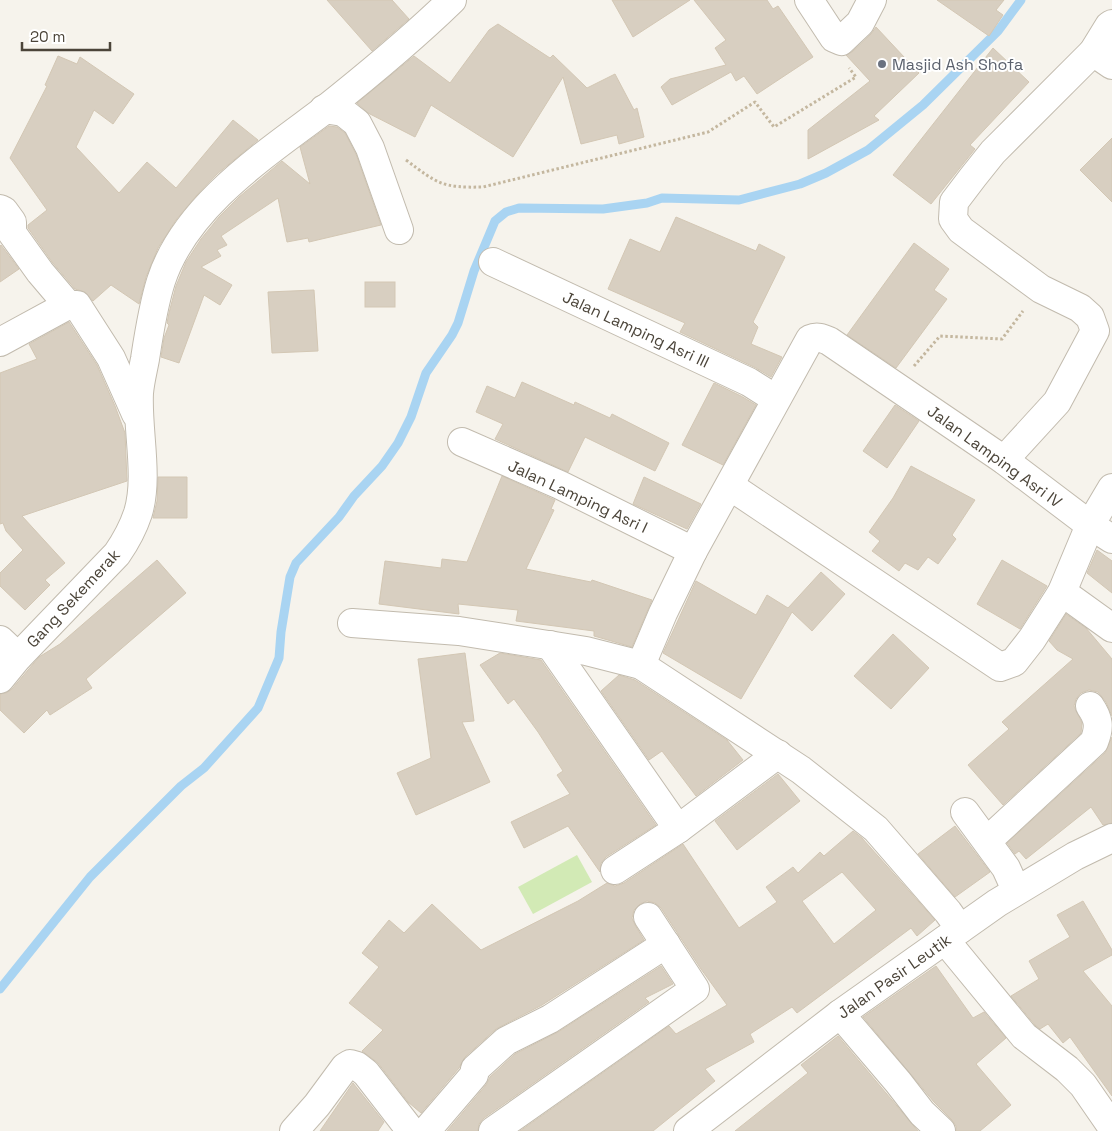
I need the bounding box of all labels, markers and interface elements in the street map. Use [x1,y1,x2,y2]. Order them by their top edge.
scale bar [22,20,110,52]
text: 20 m [30,27,65,46]
place label: Masjid Ash Shofa [892,54,1023,75]
marker: Masjid Ash Shofa [876,58,888,70]
street label: Jalan Lamping Asri III [559,286,713,373]
street label: Jalan Lamping Asri IV [923,400,1066,512]
street label: Jalan Lamping Asri I [505,455,651,538]
street label: Gang Sekemerak [22,544,125,652]
street label: Jalan Pasir Leutik [833,929,956,1024]

